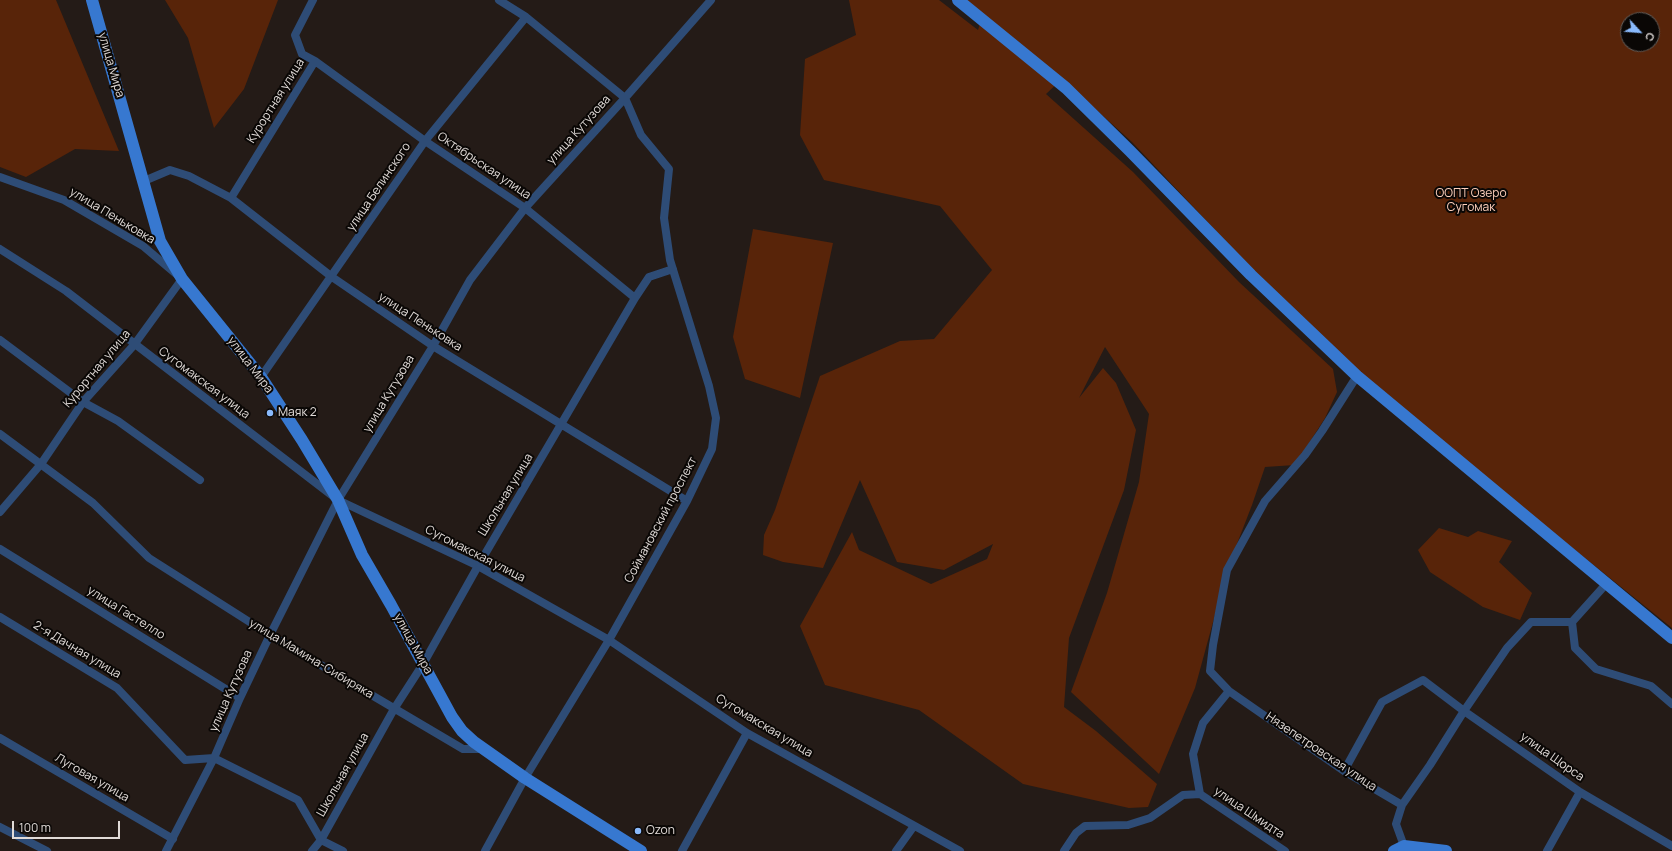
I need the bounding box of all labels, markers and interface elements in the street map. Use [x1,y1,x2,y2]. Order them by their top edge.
north arrow [1620,12,1660,52]
text: С [1642,30,1659,44]
street label: улица Мира [95,31,127,99]
street label: Курортная улица [244,56,308,146]
street label: улица Кутузова [544,93,614,167]
street label: Октябрьская улица [434,129,534,203]
street label: улица Белинского [344,140,414,234]
street label: улица Пеньковка [67,185,157,247]
park label: ООПТ Озеро Сугомак [1436,187,1506,215]
street label: улица Пеньковка [375,290,465,354]
street label: Курортная улица [60,327,134,411]
street label: улица Мира [224,334,276,396]
street label: Сугомакская улица [156,344,252,422]
street label: улица Кутузова [360,353,418,435]
place label: Маяк 2 [278,406,317,420]
marker: Маяк 2 [265,408,275,418]
street label: Школьная улица [476,451,536,539]
street label: Соймановский проспект [622,455,700,585]
street label: Сугомакская улица [423,523,527,585]
street label: улица Гастелло [84,583,168,643]
street label: улица Мира [390,611,436,677]
street label: улица Мамина-Сибиряка [246,616,376,702]
street label: 2-я Дачная улица [31,618,123,682]
street label: улица Кутузова [207,648,255,734]
street label: Сугомакская улица [713,691,815,761]
street label: Нязепетровская улица [1263,710,1379,794]
street label: улица Щорса [1517,730,1587,784]
street label: Школьная улица [314,731,372,819]
street label: Луговая улица [52,751,132,805]
street label: улица Шмидта [1211,784,1287,842]
scale bar [14,813,122,839]
text: 100 m [19,819,51,836]
place label: Ozon [646,824,675,838]
marker: Ozon [633,826,643,836]

